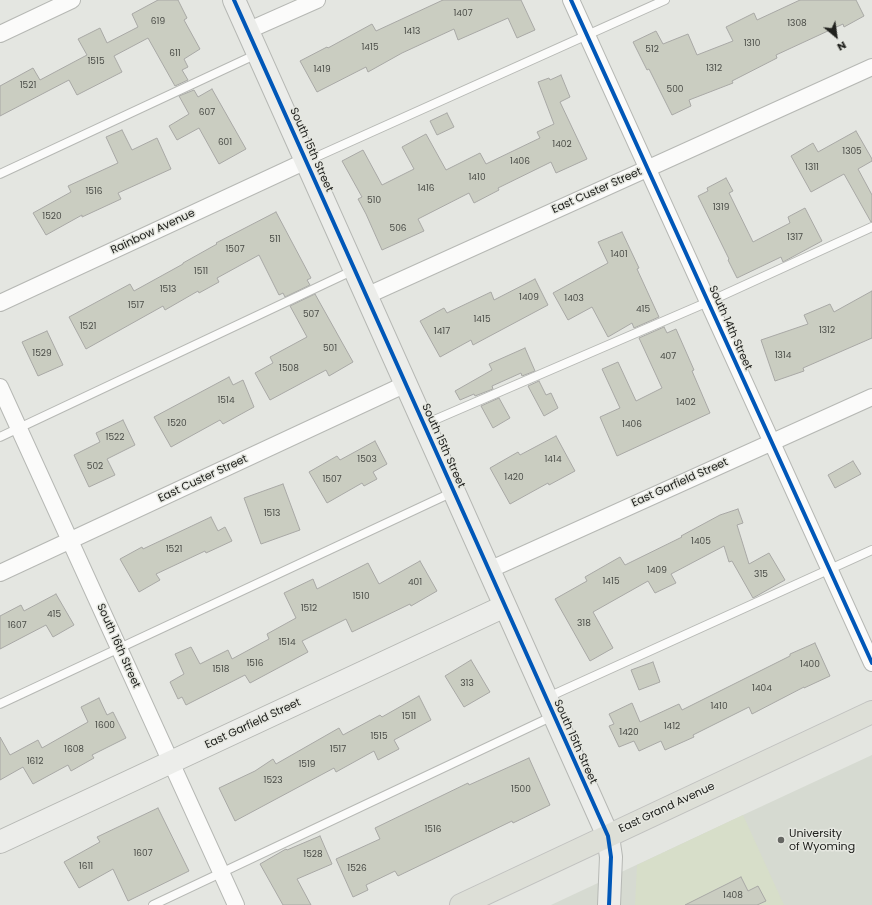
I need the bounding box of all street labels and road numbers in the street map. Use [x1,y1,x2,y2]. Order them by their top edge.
street label: South 15th Street [286,106,336,194]
street label: East Custer Street [550,165,644,217]
street label: Rainbow Avenue [109,207,197,257]
street label: South 14th Street [705,284,755,372]
street label: South 15th Street [418,402,468,490]
street label: East Custer Street [156,452,250,506]
street label: East Garfield Street [630,456,730,510]
street label: South 16th Street [93,602,143,690]
street label: East Garfield Street [203,696,303,752]
street label: South 15th Street [550,698,600,786]
street label: East Grand Avenue [617,780,717,836]

